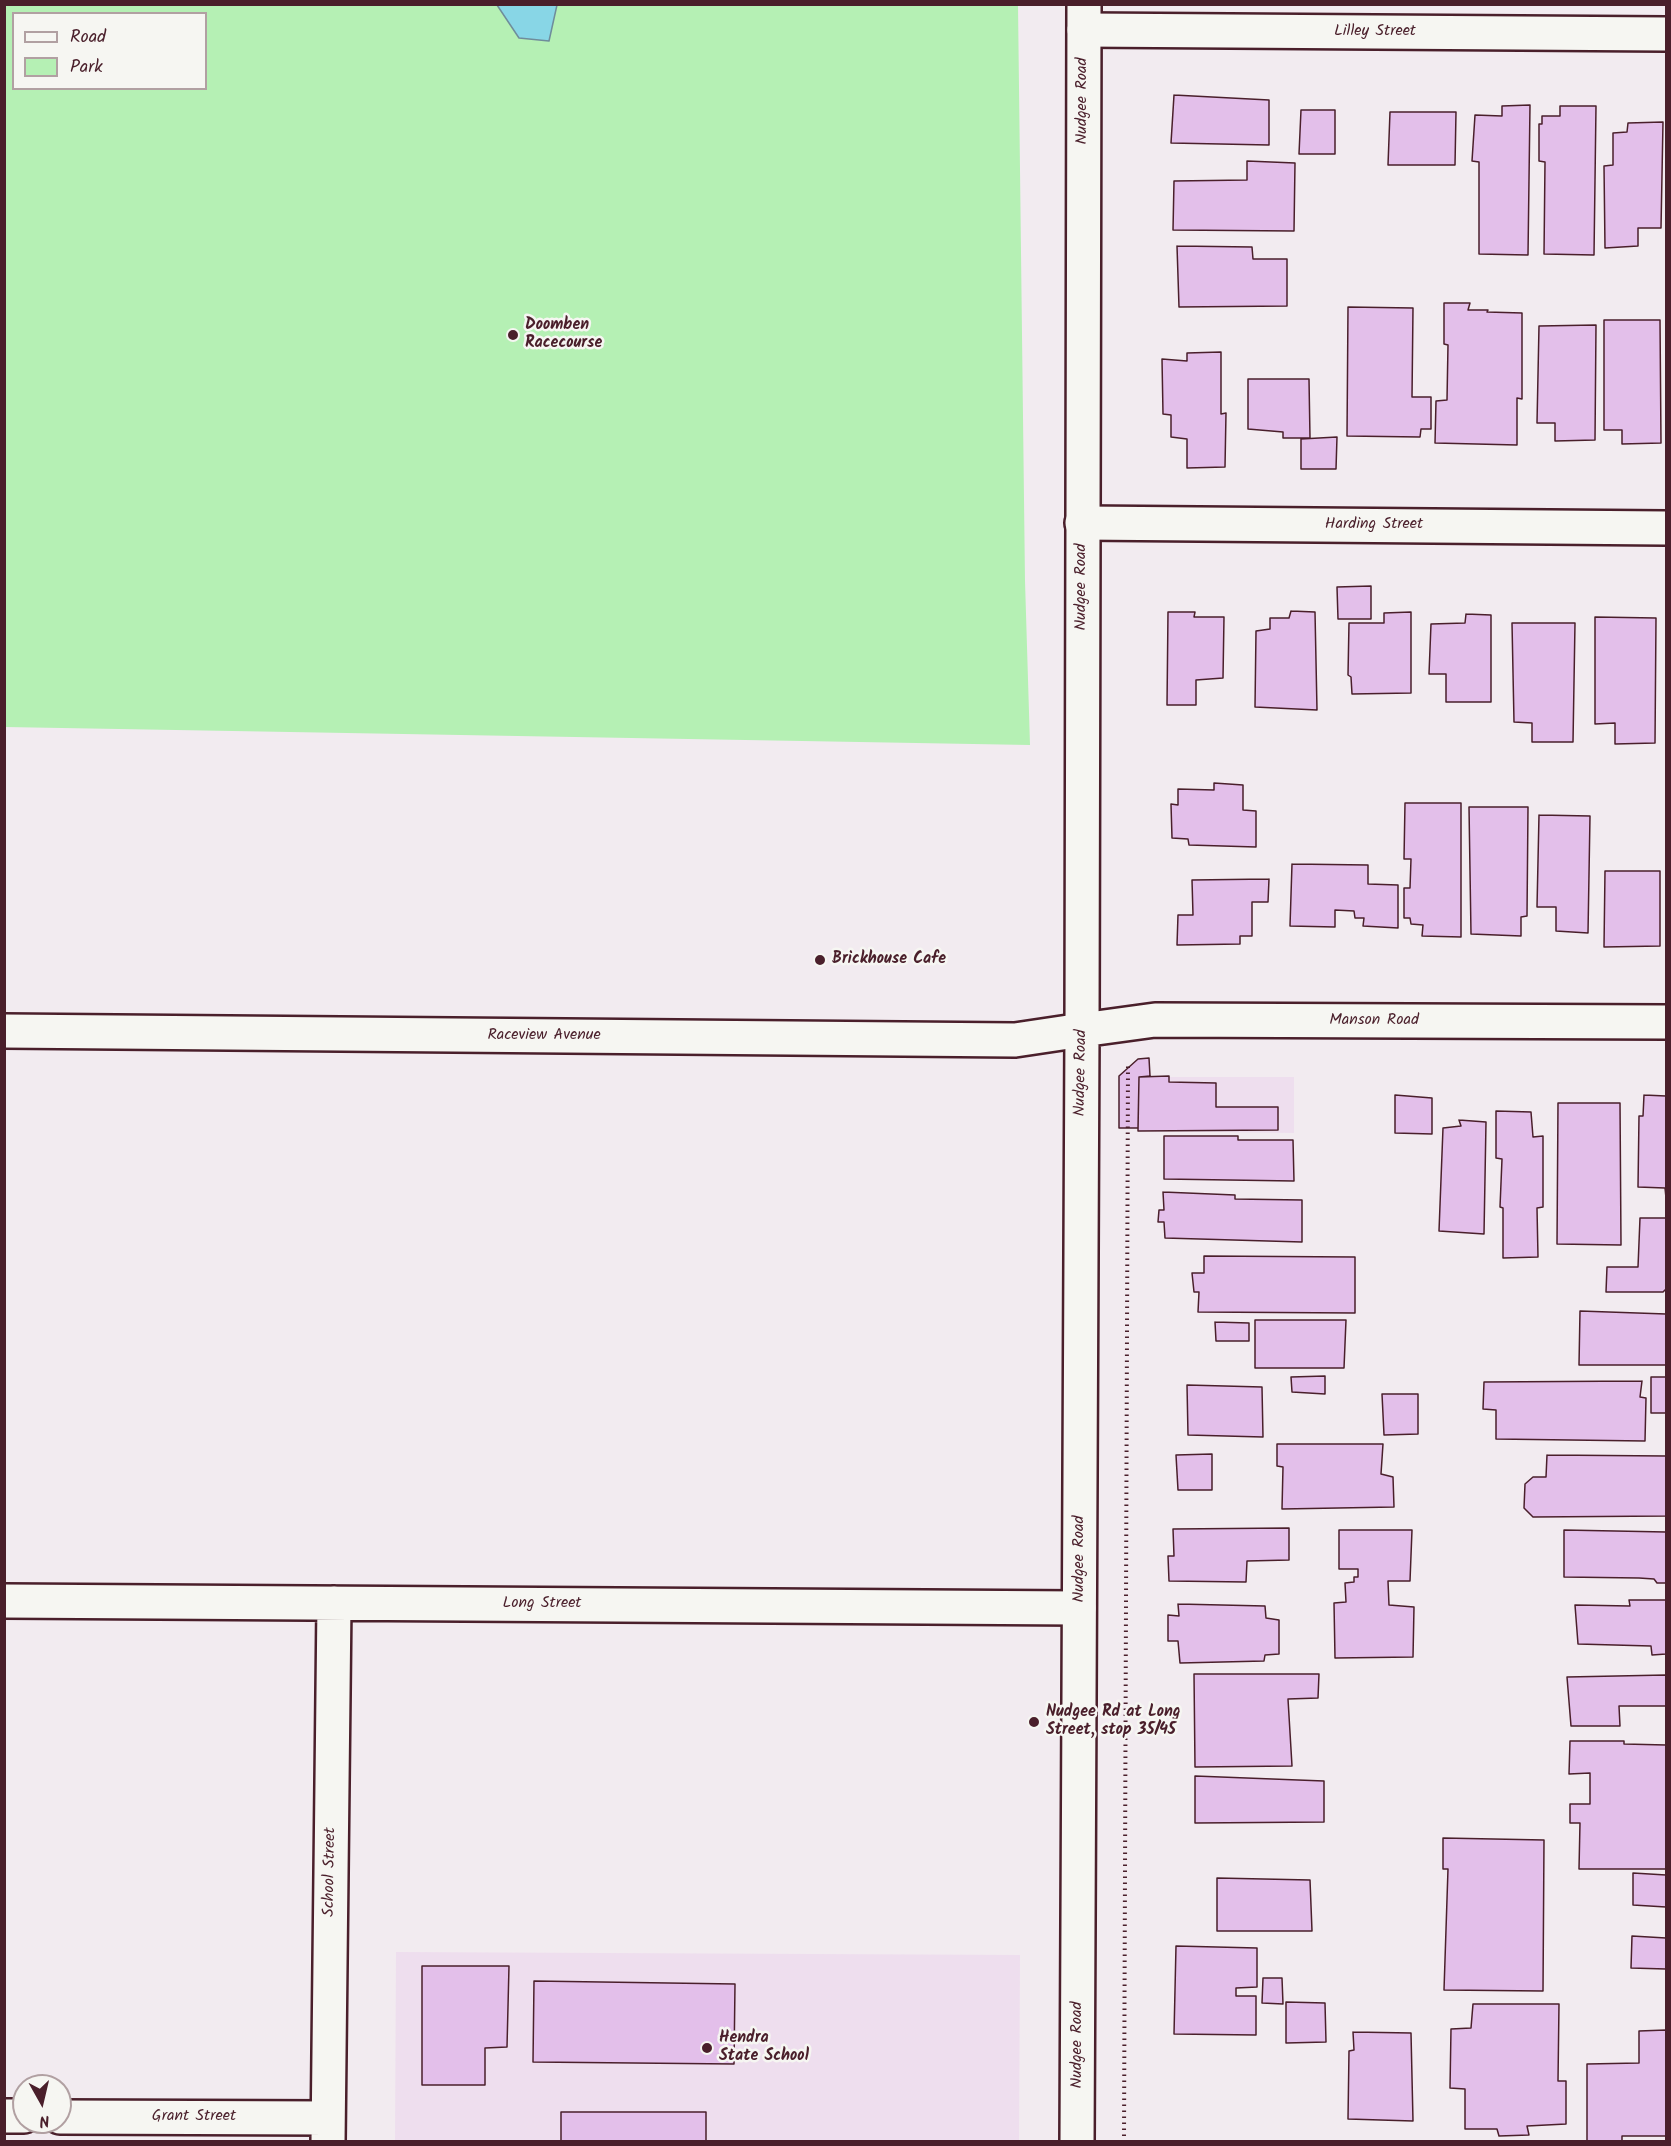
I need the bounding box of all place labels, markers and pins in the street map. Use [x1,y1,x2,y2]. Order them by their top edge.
place label: Doomben Racecourse [525,316,602,354]
marker: Doomben Racecourse [506,328,520,342]
place label: Brickhouse Cafe [832,950,946,970]
marker: Brickhouse Cafe [813,953,827,967]
place label: Nudgee Rd at Long Street, stop 35/45 [1046,1703,1180,1741]
marker: Nudgee Rd at Long Street, stop 35/45 [1027,1715,1041,1729]
place label: Hendra State School [719,2029,809,2067]
marker: Hendra State School [700,2041,714,2055]

